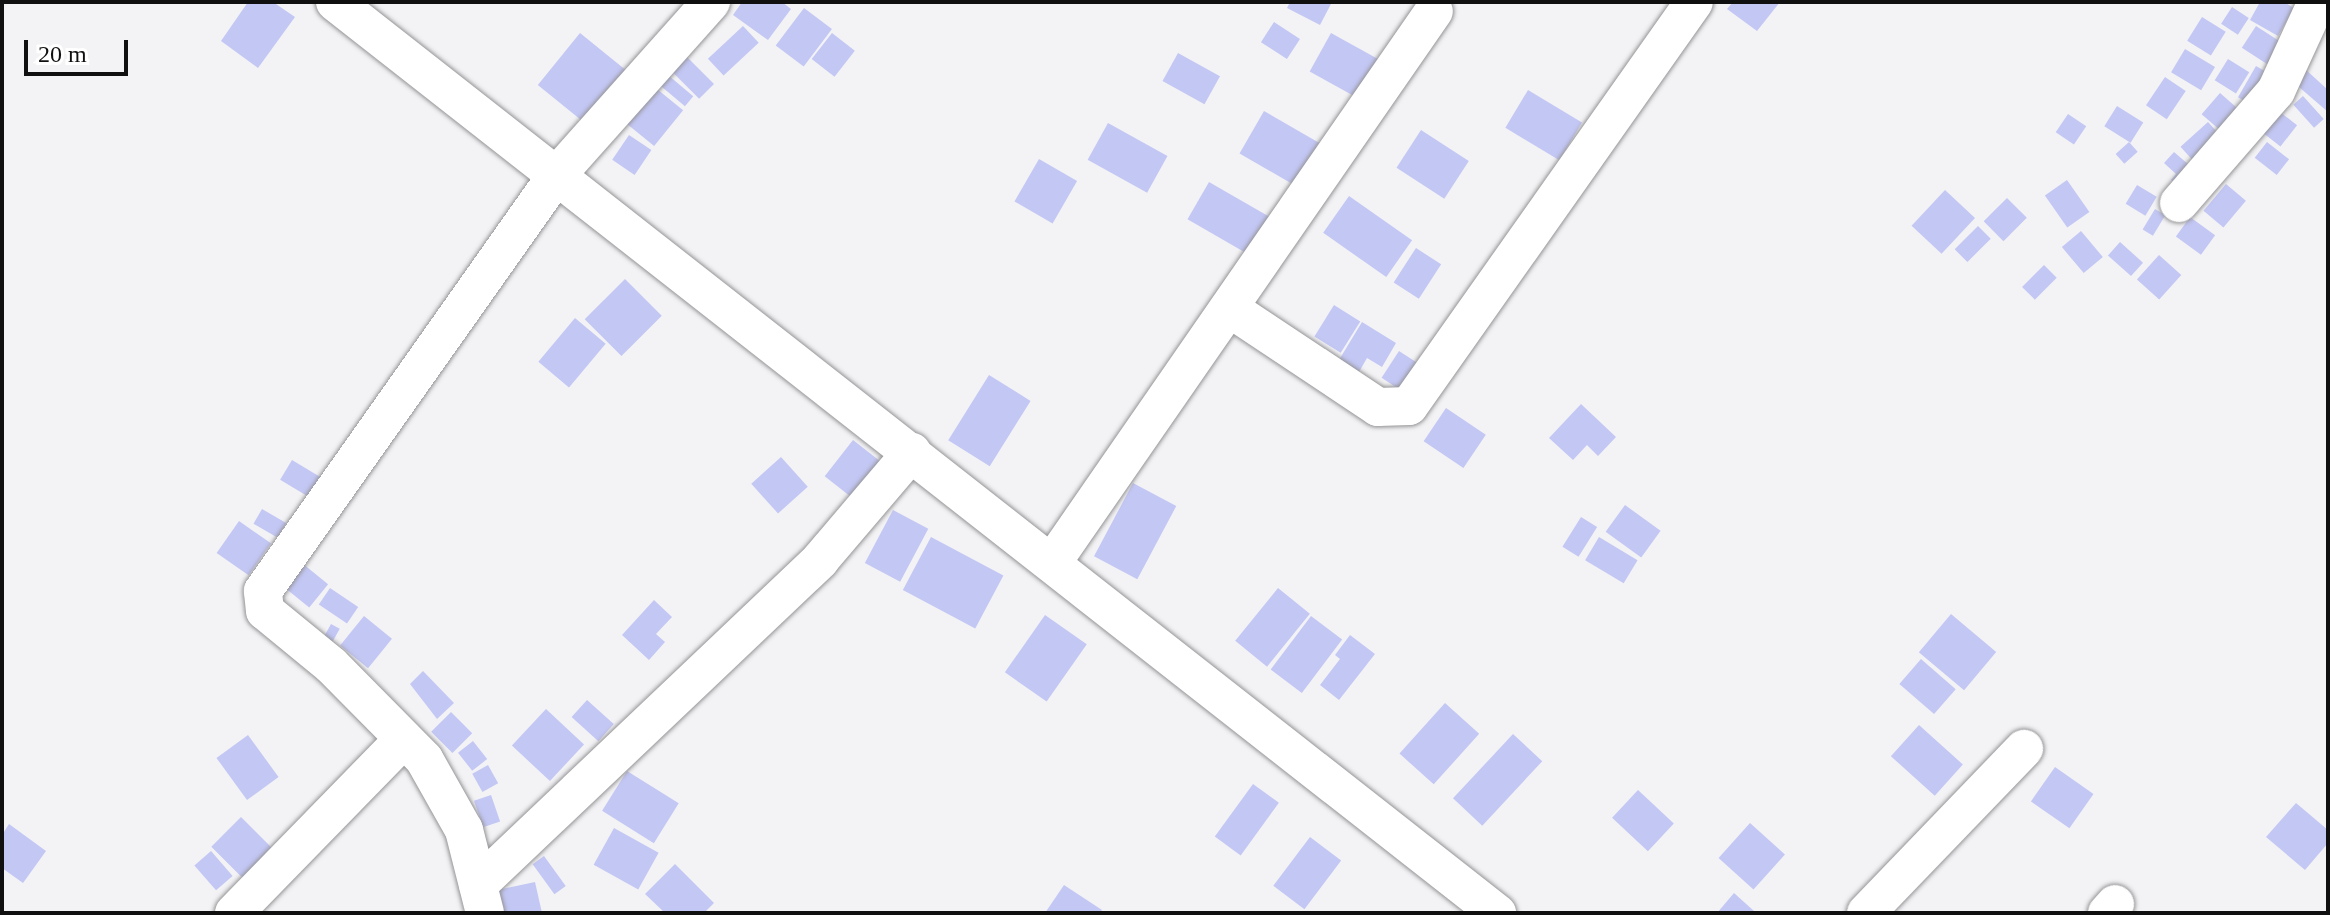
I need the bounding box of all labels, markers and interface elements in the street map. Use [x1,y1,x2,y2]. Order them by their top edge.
scale bar [28,24,132,74]
text: 20 m [38,41,87,67]

